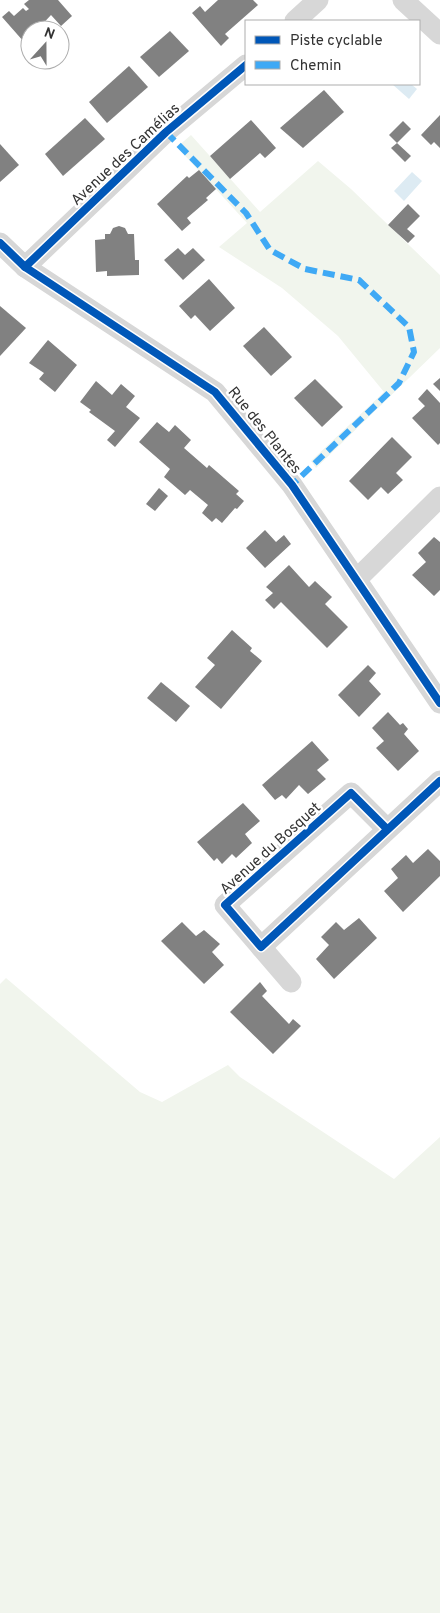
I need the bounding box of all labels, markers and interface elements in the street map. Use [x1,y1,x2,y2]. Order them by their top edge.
north arrow [20,20,70,70]
legend [245,20,420,85]
text: N [41,25,57,44]
text: Piste cyclable [290,32,383,51]
text: Chemin [290,57,342,76]
street label: Avenue des Camélias [68,100,184,210]
street label: Rue des Plantes [223,383,305,478]
street label: Avenue du Bosquet [217,799,326,900]

